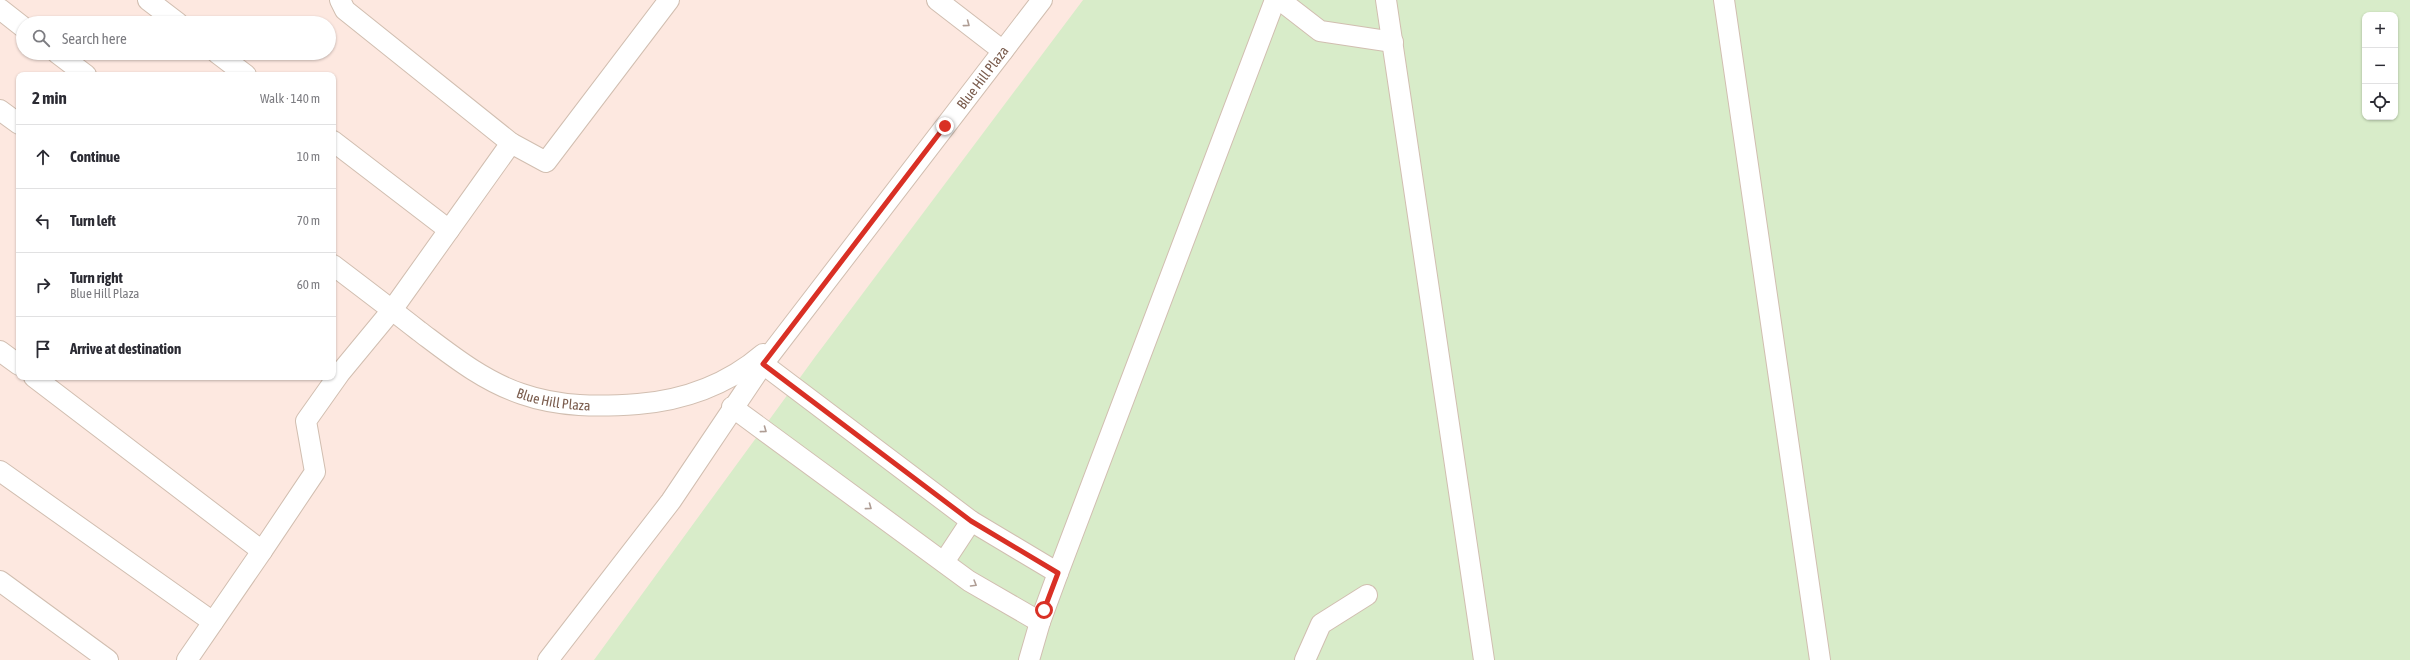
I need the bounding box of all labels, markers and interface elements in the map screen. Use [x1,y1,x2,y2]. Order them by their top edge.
map controls [2362,12,2398,120]
button: + [2362,12,2398,48]
search box [16,16,336,60]
one-way arrow [963,20,970,27]
icon: search [30,27,52,49]
text: Search here [62,30,127,47]
street label: Blue Hill Plaza [953,43,1012,112]
button: − [2362,48,2398,84]
button: locate [2362,84,2398,120]
text: 2 min [32,88,67,108]
text: Walk · 140 m [260,91,320,106]
route end [936,117,954,135]
icon: ahead [32,146,54,168]
text: Continue [70,148,120,165]
text: 10 m [297,149,320,164]
icon: left [32,210,54,232]
text: Turn left [70,212,116,229]
text: 70 m [297,213,320,228]
text: Turn right [70,269,123,286]
icon: right [32,274,54,296]
text: 60 m [297,277,320,292]
text: Blue Hill Plaza [70,286,139,301]
icon: arrive [32,338,54,360]
text: Arrive at destination [70,340,181,357]
street label: Blue Hill Plaza [515,385,591,414]
one-way arrow [759,425,766,432]
one-way arrow [864,502,871,509]
one-way arrow [970,579,977,586]
route start [1035,601,1053,619]

